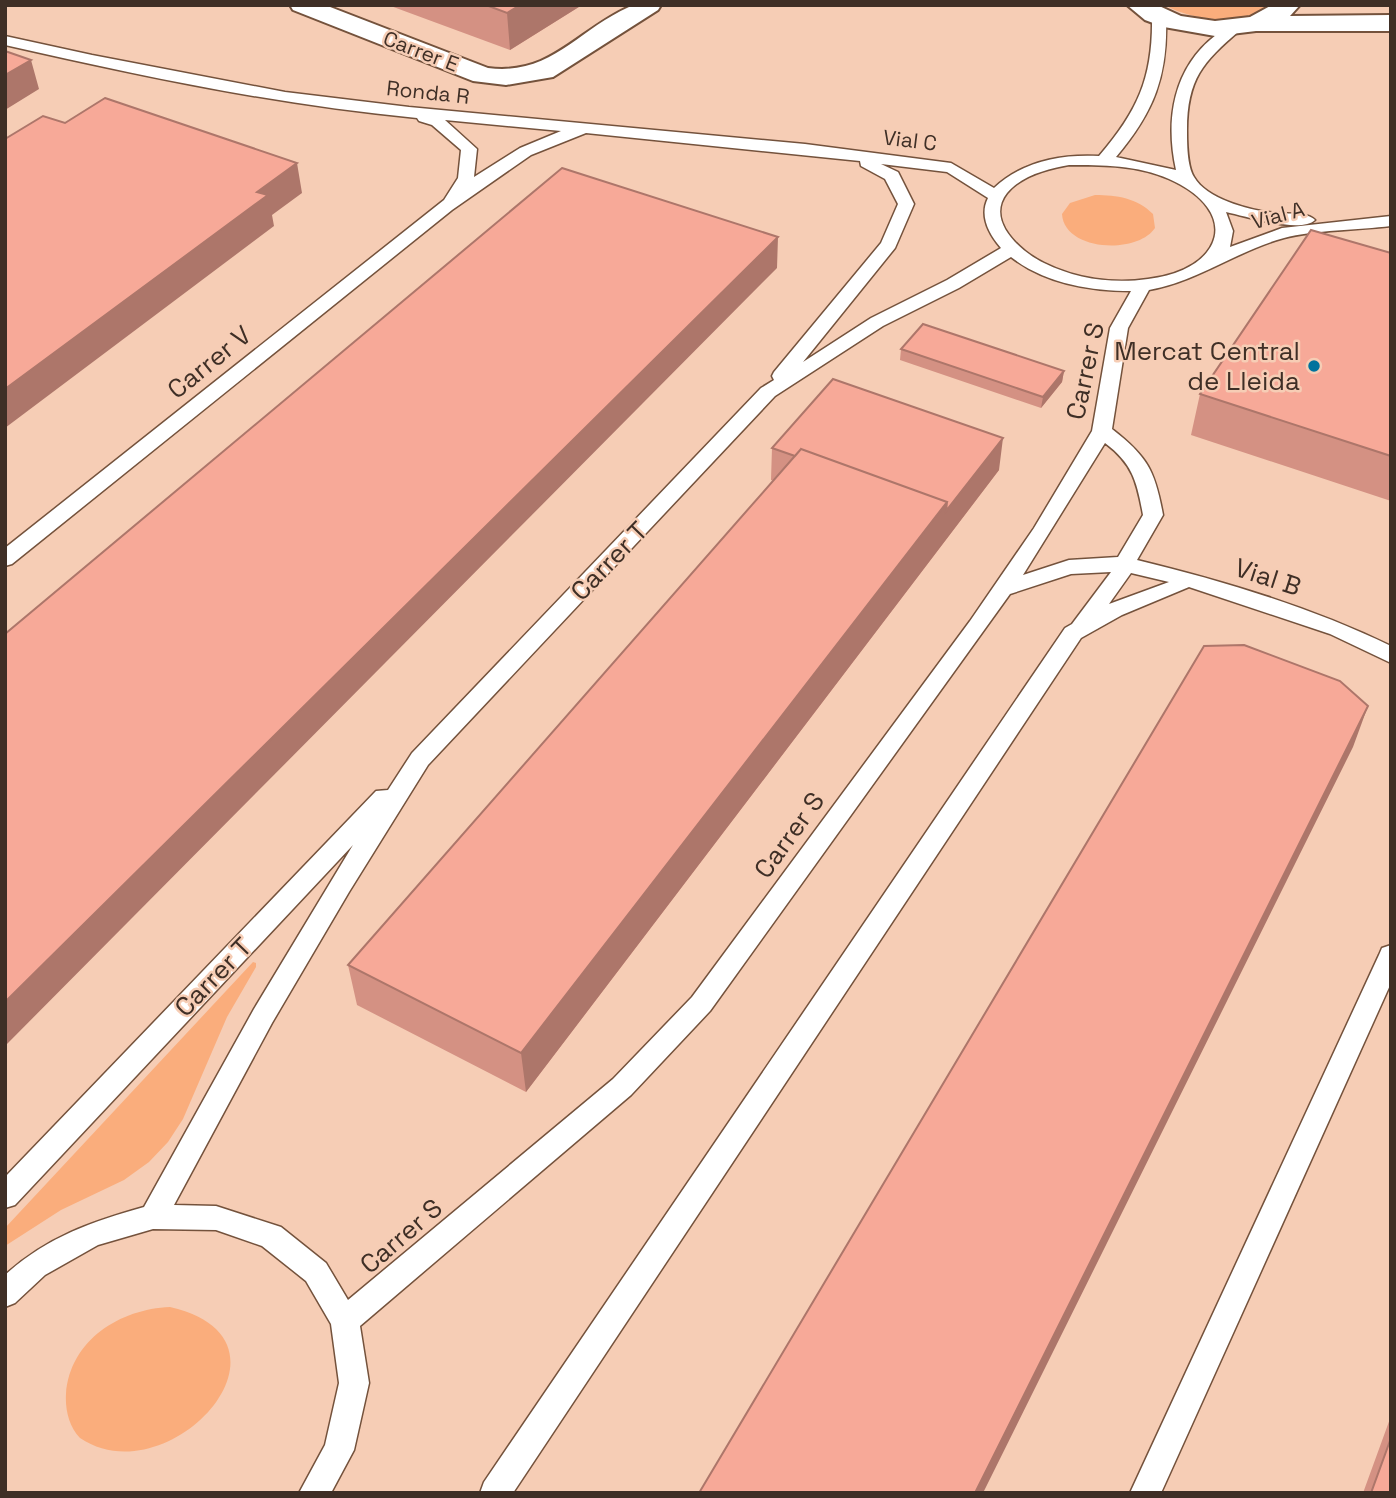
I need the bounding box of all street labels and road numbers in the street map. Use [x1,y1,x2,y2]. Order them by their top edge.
street label: Carrer E [379,24,463,78]
street label: Ronda R [385,74,471,110]
street label: Vial C [881,123,939,157]
street label: Vial A [1249,195,1307,235]
street label: Carrer V [160,318,258,406]
street label: Carrer S [1058,319,1112,423]
street label: Carrer T [563,514,655,608]
street label: Vial B [1231,550,1305,604]
street label: Carrer S [746,785,832,885]
street label: Carrer T [167,930,259,1024]
street label: Carrer S [353,1191,449,1281]

